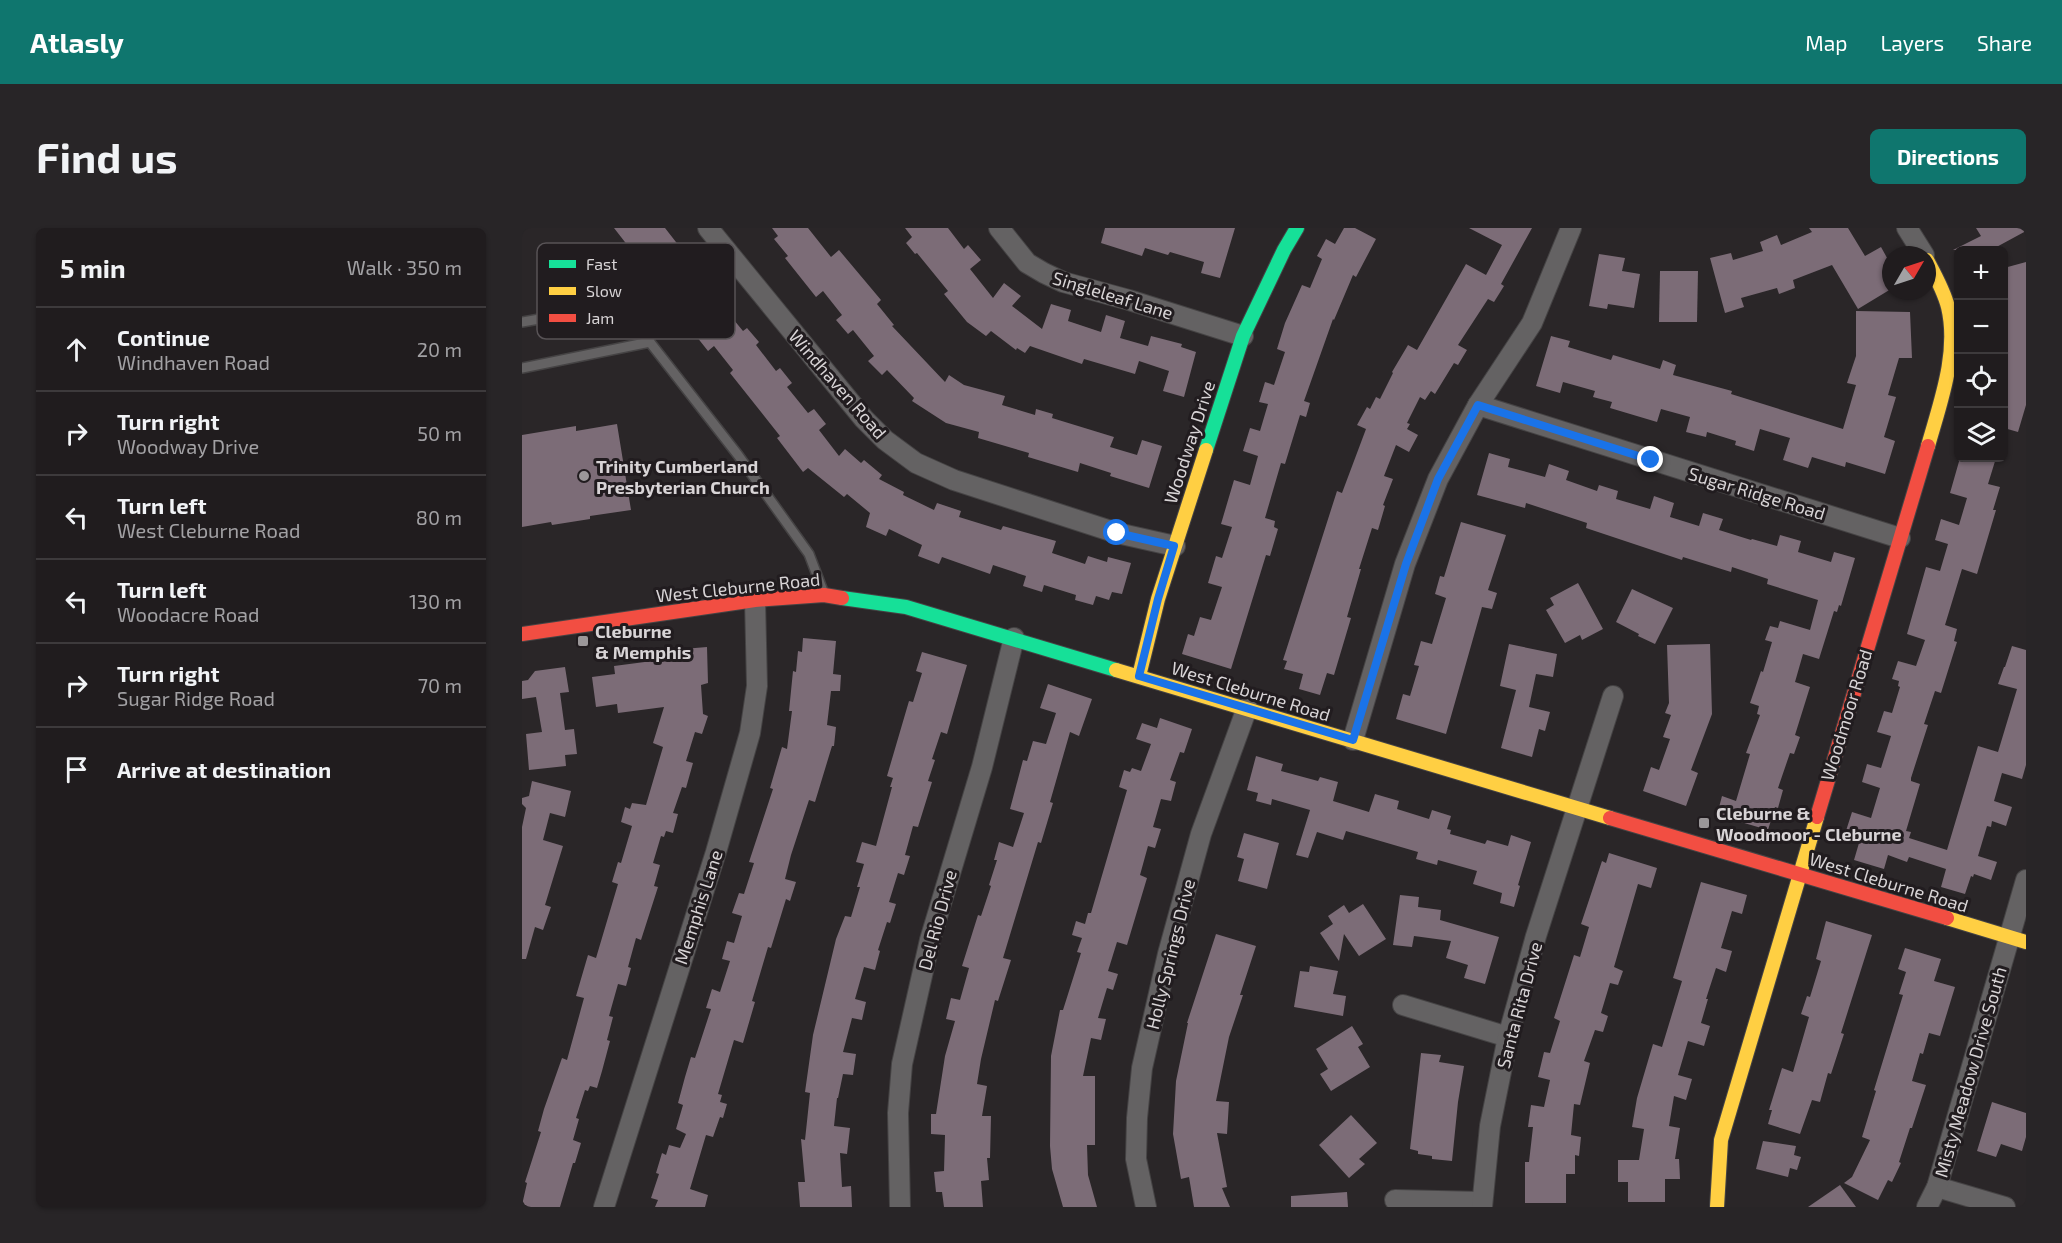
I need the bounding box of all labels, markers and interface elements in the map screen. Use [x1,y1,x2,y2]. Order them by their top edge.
text: Atlasly [30,25,124,59]
text: Map [1805,30,1847,55]
text: Layers [1880,30,1944,55]
text: Share [1977,30,2032,55]
button: Directions [1870,129,2026,184]
text: Find us [36,131,178,181]
legend [537,243,735,339]
north arrow [1882,246,1936,300]
map controls [1954,246,2008,462]
button: + [1954,246,2008,300]
text: 5 min [60,252,126,283]
text: Fast [586,254,617,273]
text: Walk · 350 m [347,255,462,279]
street label: Singleleaf Lane [1050,266,1176,324]
text: Slow [586,281,622,300]
button: − [1954,300,2008,354]
text: Jam [586,308,614,327]
text: Continue [117,324,210,350]
street label: Windhaven Road [785,325,891,443]
icon: ahead [60,333,93,366]
text: 20 m [417,337,462,361]
text: Windhaven Road [117,350,270,374]
button: locate [1954,354,2008,408]
street label: Woodway Drive [1159,378,1219,506]
text: Turn right [117,408,219,434]
button: layers [1954,408,2008,462]
icon: right [60,417,93,450]
text: 50 m [417,421,462,445]
text: Woodway Drive [117,434,259,458]
route end [1637,446,1663,472]
place label: Trinity Cumberland Presbyterian Church [596,455,770,498]
street label: Sugar Ridge Road [1686,462,1828,524]
marker: Trinity Cumberland Presbyterian Church [577,469,591,483]
text: Turn left [117,492,206,518]
icon: left [60,501,93,534]
text: 80 m [416,505,462,529]
text: West Cleburne Road [117,518,300,542]
route start [1103,519,1129,545]
street label: West Cleburne Road [655,567,821,607]
text: Turn left [117,576,206,602]
icon: left [60,585,93,618]
text: 130 m [409,589,462,613]
text: Woodacre Road [117,602,260,626]
place label: Cleburne & Memphis [595,620,691,663]
marker: Cleburne & Memphis [576,634,590,648]
street label: Woodmoor Road [1816,647,1876,783]
street label: West Cleburne Road [1169,656,1333,726]
text: Turn right [117,660,219,686]
icon: right [60,669,93,702]
text: 70 m [418,673,462,697]
text: Sugar Ridge Road [117,686,275,710]
icon: arrive [60,753,93,786]
text: Arrive at destination [117,756,331,782]
place label: Cleburne & Woodmoor - Cleburne [1716,802,1902,845]
marker: Cleburne & Woodmoor - Cleburne [1697,816,1711,830]
street label: Memphis Lane [669,847,727,967]
street label: West Cleburne Road [1807,847,1971,917]
street label: Del Rio Drive [913,867,961,973]
street label: Holly Springs Drive [1141,876,1199,1032]
street label: Santa Rita Drive [1492,939,1546,1071]
street label: Misty Meadow Drive South [1929,964,2011,1180]

